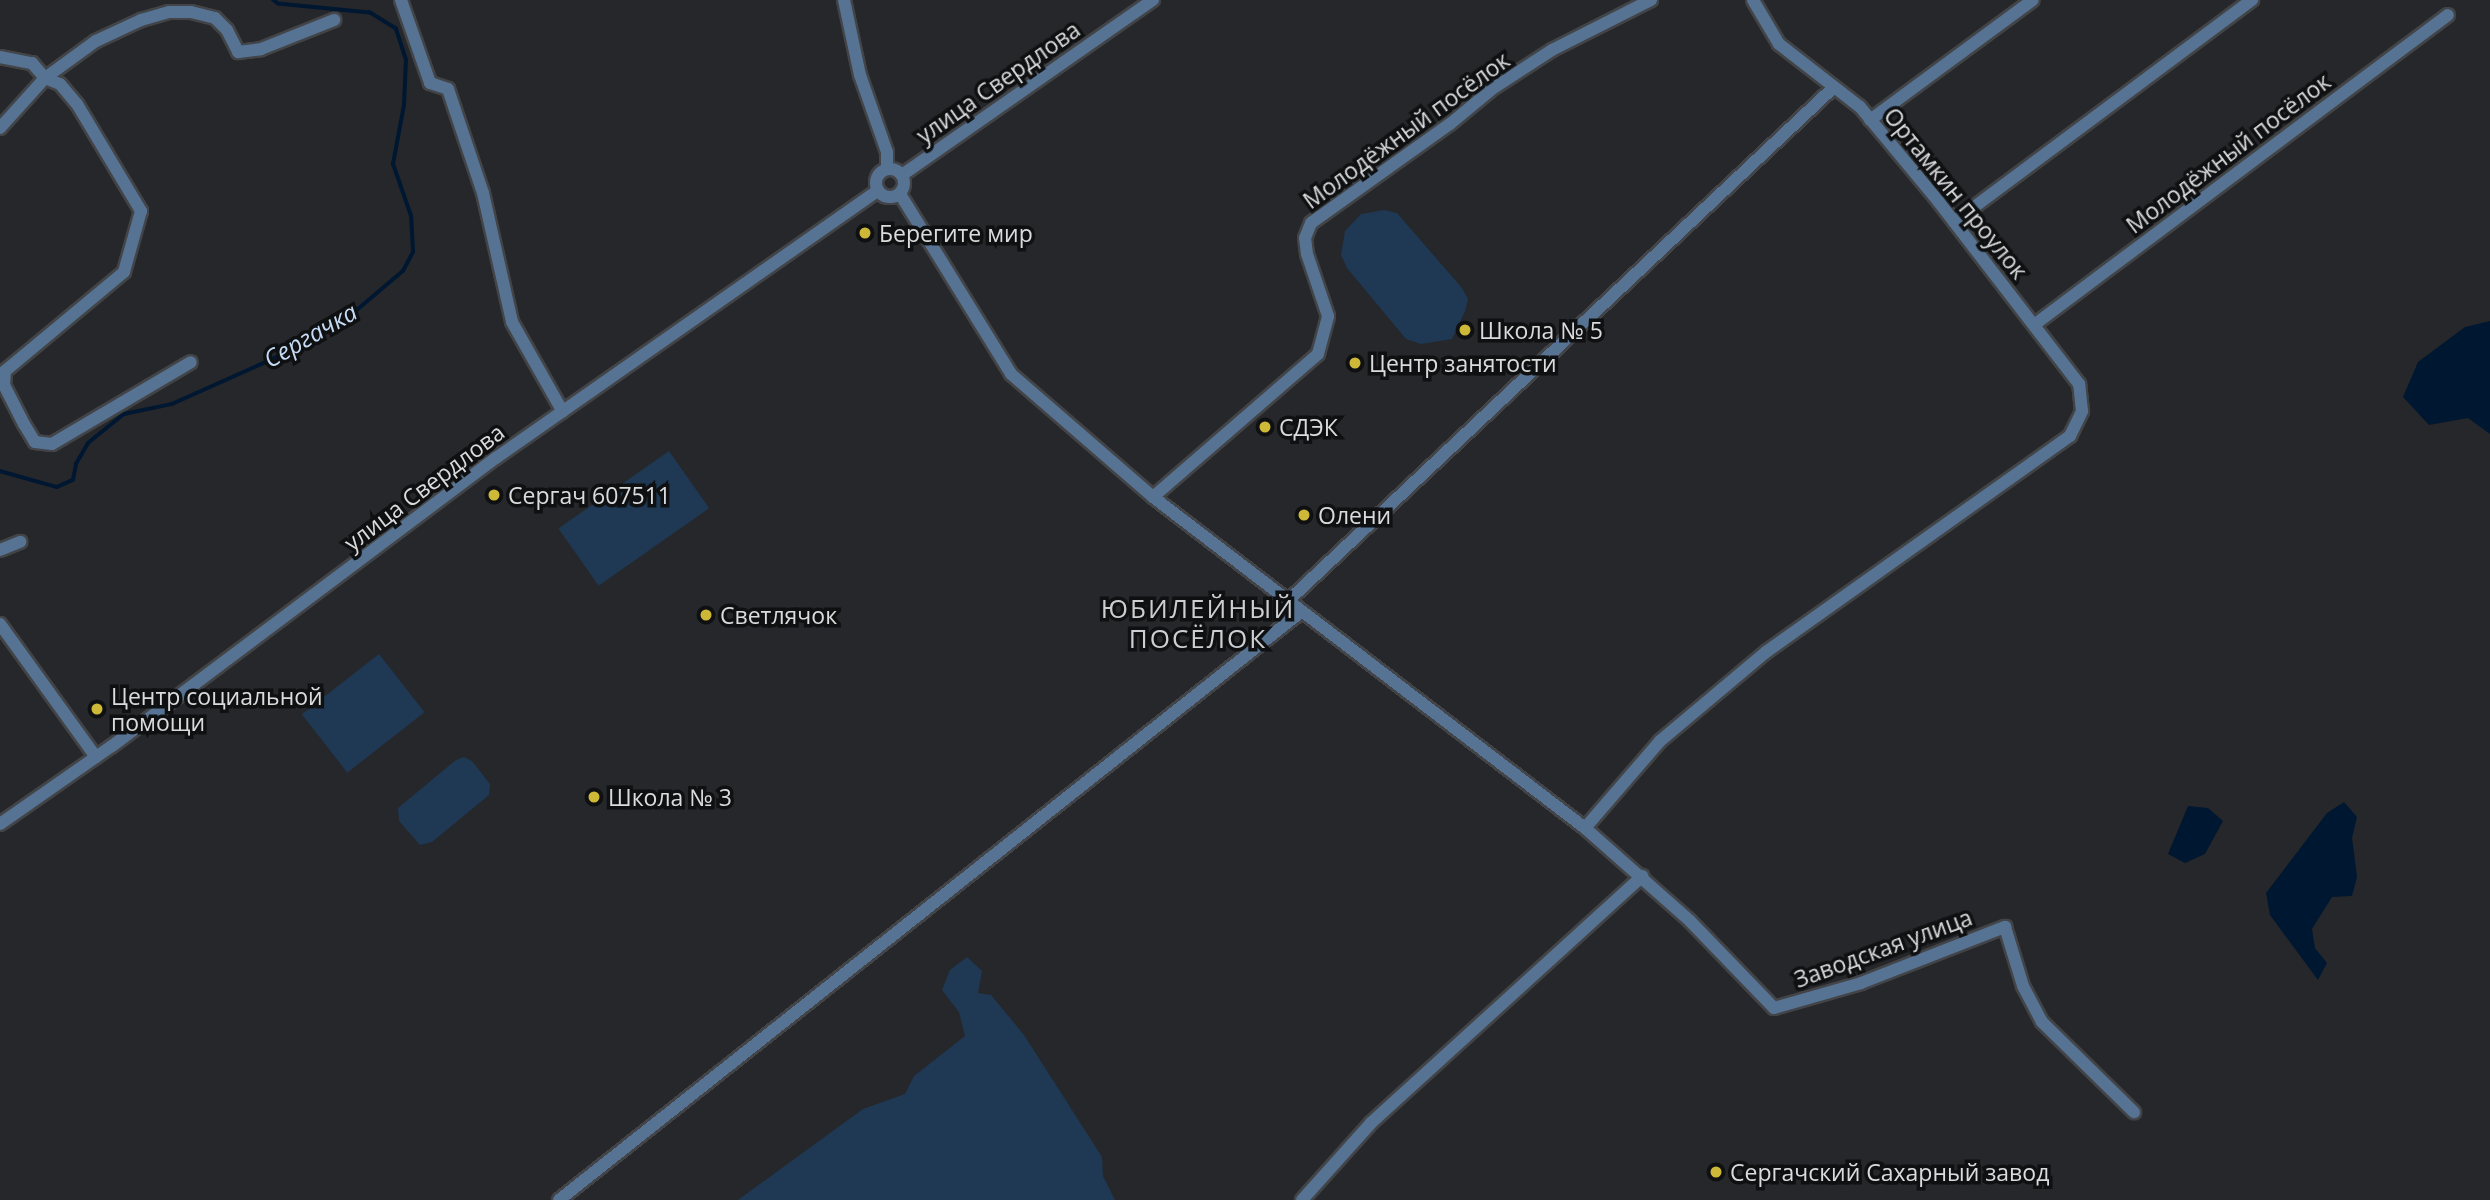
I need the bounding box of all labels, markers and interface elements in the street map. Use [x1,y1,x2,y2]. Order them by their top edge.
street label: улица Свердлова [911,15,1085,149]
street label: Молодёжный посёлок [1297,46,1515,214]
street label: Молодёжный посёлок [2121,67,2335,239]
street label: Ортамкин проулок [1879,102,2033,284]
place label: Берегите мир [879,219,1033,247]
marker: Берегите мир [857,225,873,241]
water label: Сергачка [258,297,362,373]
place label: Школа № 5 [1479,316,1603,344]
marker: Школа № 5 [1457,322,1473,338]
place label: Центр занятости [1369,349,1557,377]
marker: Центр занятости [1347,355,1363,371]
place label: СДЭК [1279,413,1338,441]
street label: улица Свердлова [338,418,510,556]
marker: СДЭК [1257,419,1273,435]
place label: Сергач 607511 [508,481,671,509]
marker: Сергач 607511 [486,487,502,503]
place label: Олени [1318,501,1391,529]
marker: Олени [1296,507,1312,523]
district label: ЮБИЛЕЙНЫЙ ПОСЁЛОК [1102,593,1294,654]
place label: Светлячок [720,601,837,629]
marker: Светлячок [698,607,714,623]
place label: Центр социальной помощи [111,682,323,736]
marker: Центр социальной помощи [89,701,105,717]
place label: Школа № 3 [608,783,732,811]
marker: Школа № 3 [586,789,602,805]
street label: Заводская улица [1790,903,1976,993]
place label: Сергачский Сахарный завод [1730,1158,2049,1186]
marker: Сергачский Сахарный завод [1708,1164,1724,1180]

